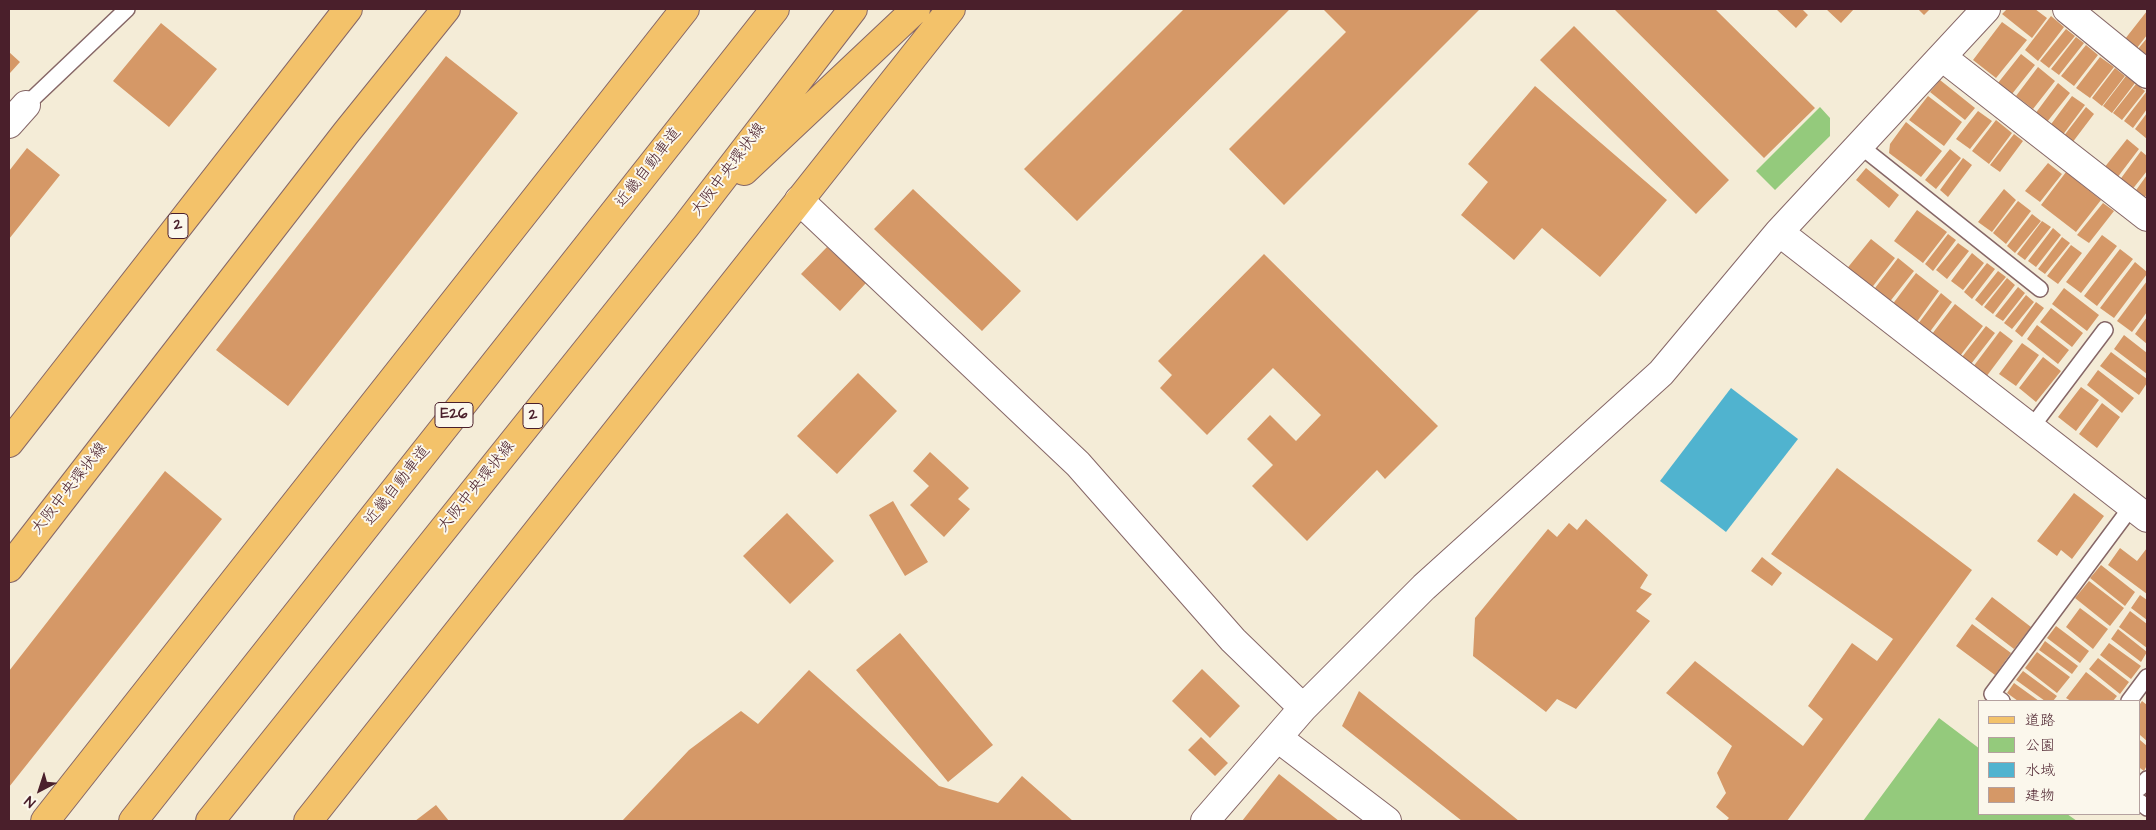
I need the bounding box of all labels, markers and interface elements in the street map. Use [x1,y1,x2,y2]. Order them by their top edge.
street label: 大阪中央環状線 [688,119,770,221]
street label: 近畿自動車道 [612,124,686,212]
road number: 2 [168,214,188,238]
road number: E26 [435,402,473,428]
road number: 2 [523,404,543,428]
street label: 大阪中央環状線 [434,437,520,537]
street label: 大阪中央環状線 [28,439,112,539]
street label: 近畿自動車道 [361,442,435,530]
legend [1978,700,2141,815]
text: 道路 [2025,710,2055,731]
text: 公園 [2025,735,2055,756]
text: 水域 [2025,760,2055,781]
north arrow [15,765,65,815]
text: 建物 [2025,785,2055,806]
text: N [21,791,40,812]

